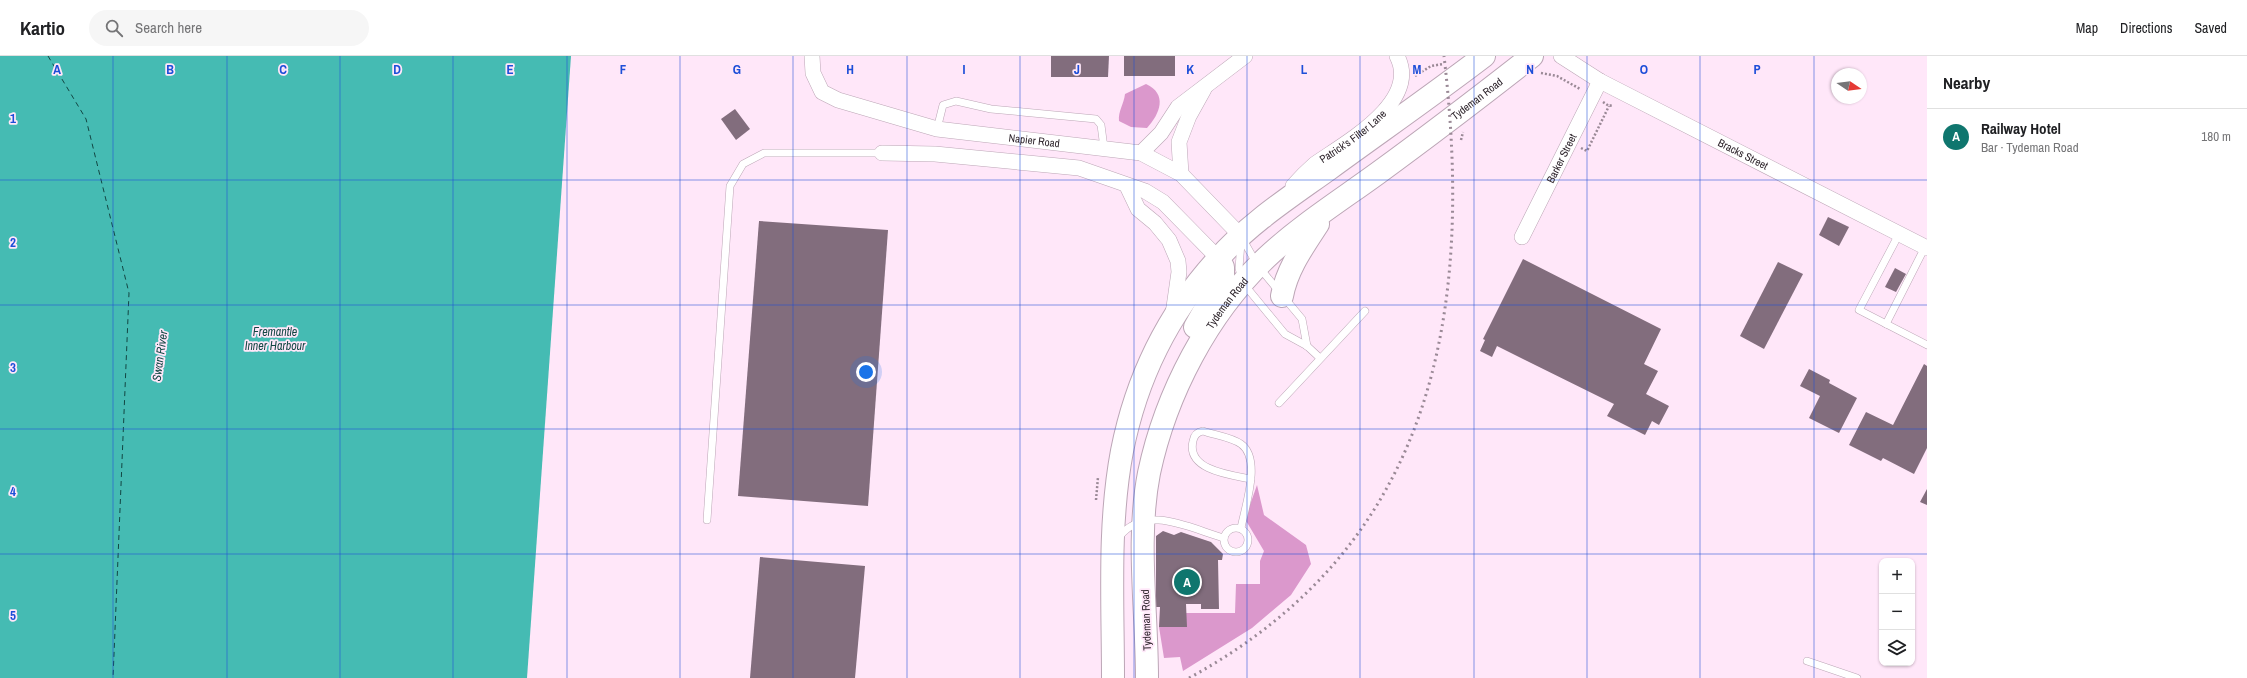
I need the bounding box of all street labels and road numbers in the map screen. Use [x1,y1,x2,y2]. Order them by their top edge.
street label: Tydeman Road [1448,75,1505,123]
street label: Patrick's Filter Lane [1317,107,1389,166]
street label: Napier Road [1008,130,1061,150]
street label: Barker Street [1543,131,1580,185]
street label: Bracks Street [1716,136,1771,173]
street label: Tydeman Road [1203,274,1251,332]
street label: Tydeman Road [1138,589,1154,651]

